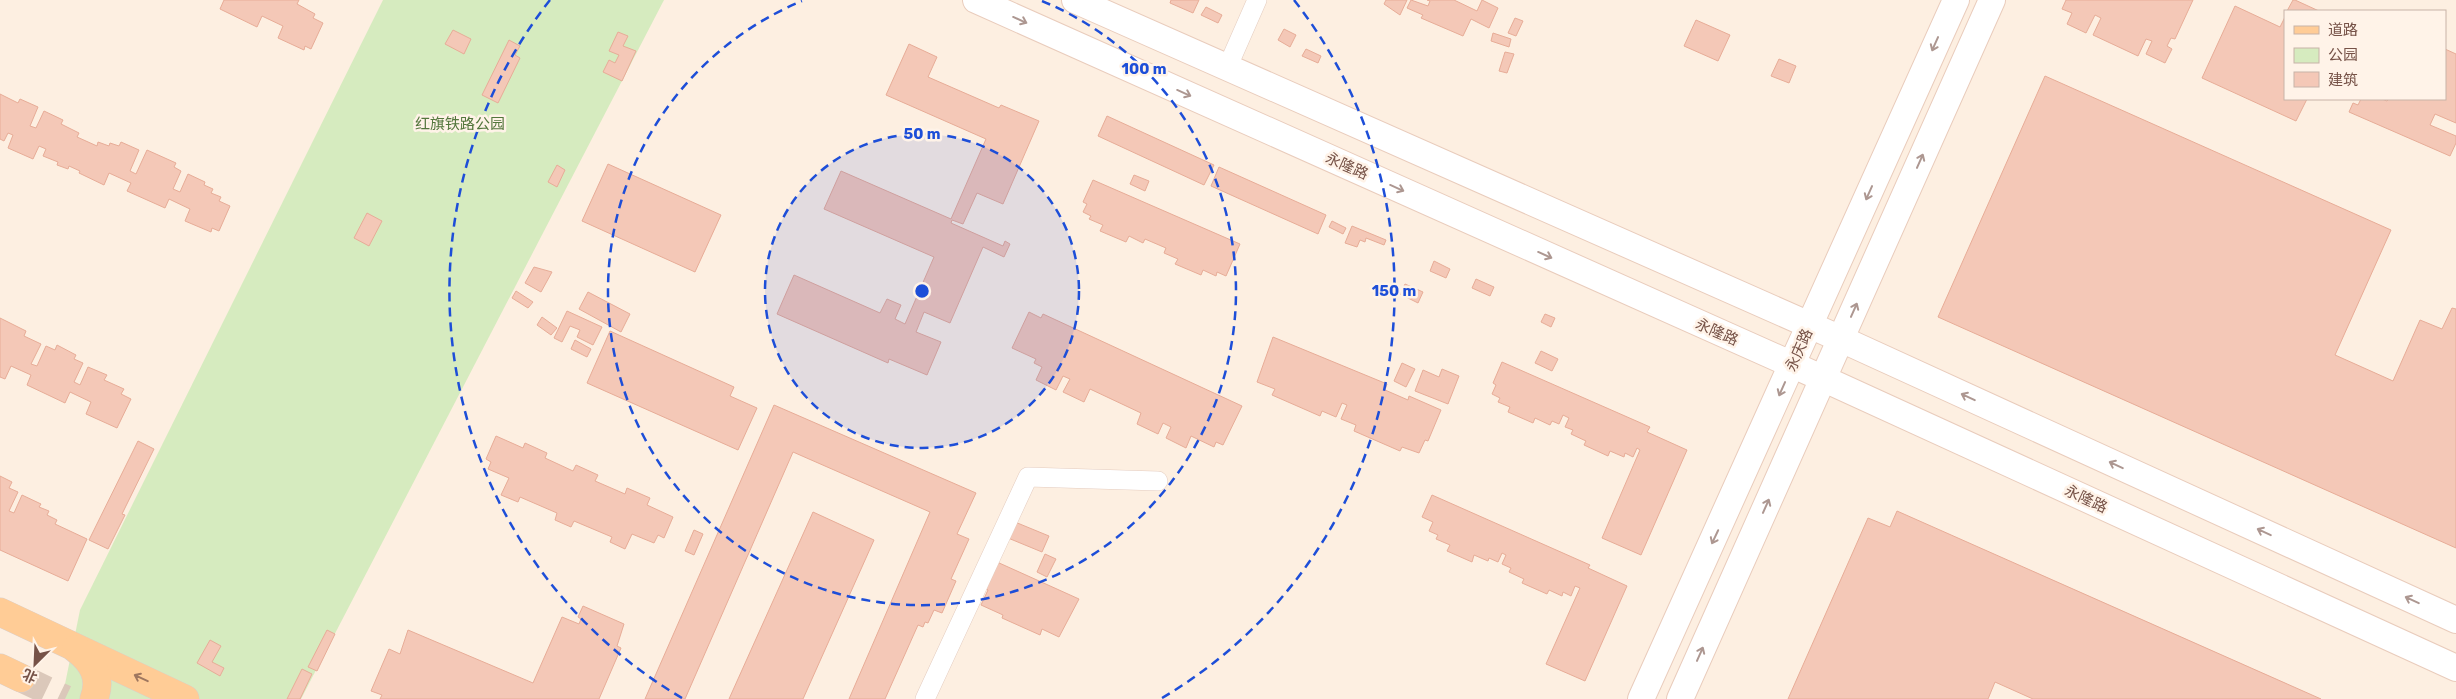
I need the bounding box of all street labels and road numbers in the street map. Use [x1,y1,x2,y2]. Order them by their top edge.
street label: 永隆路 [1323,149,1371,183]
street label: 永隆路 [1693,315,1741,349]
street label: 永庆路 [1782,326,1816,374]
street label: 永隆路 [2062,481,2110,517]

